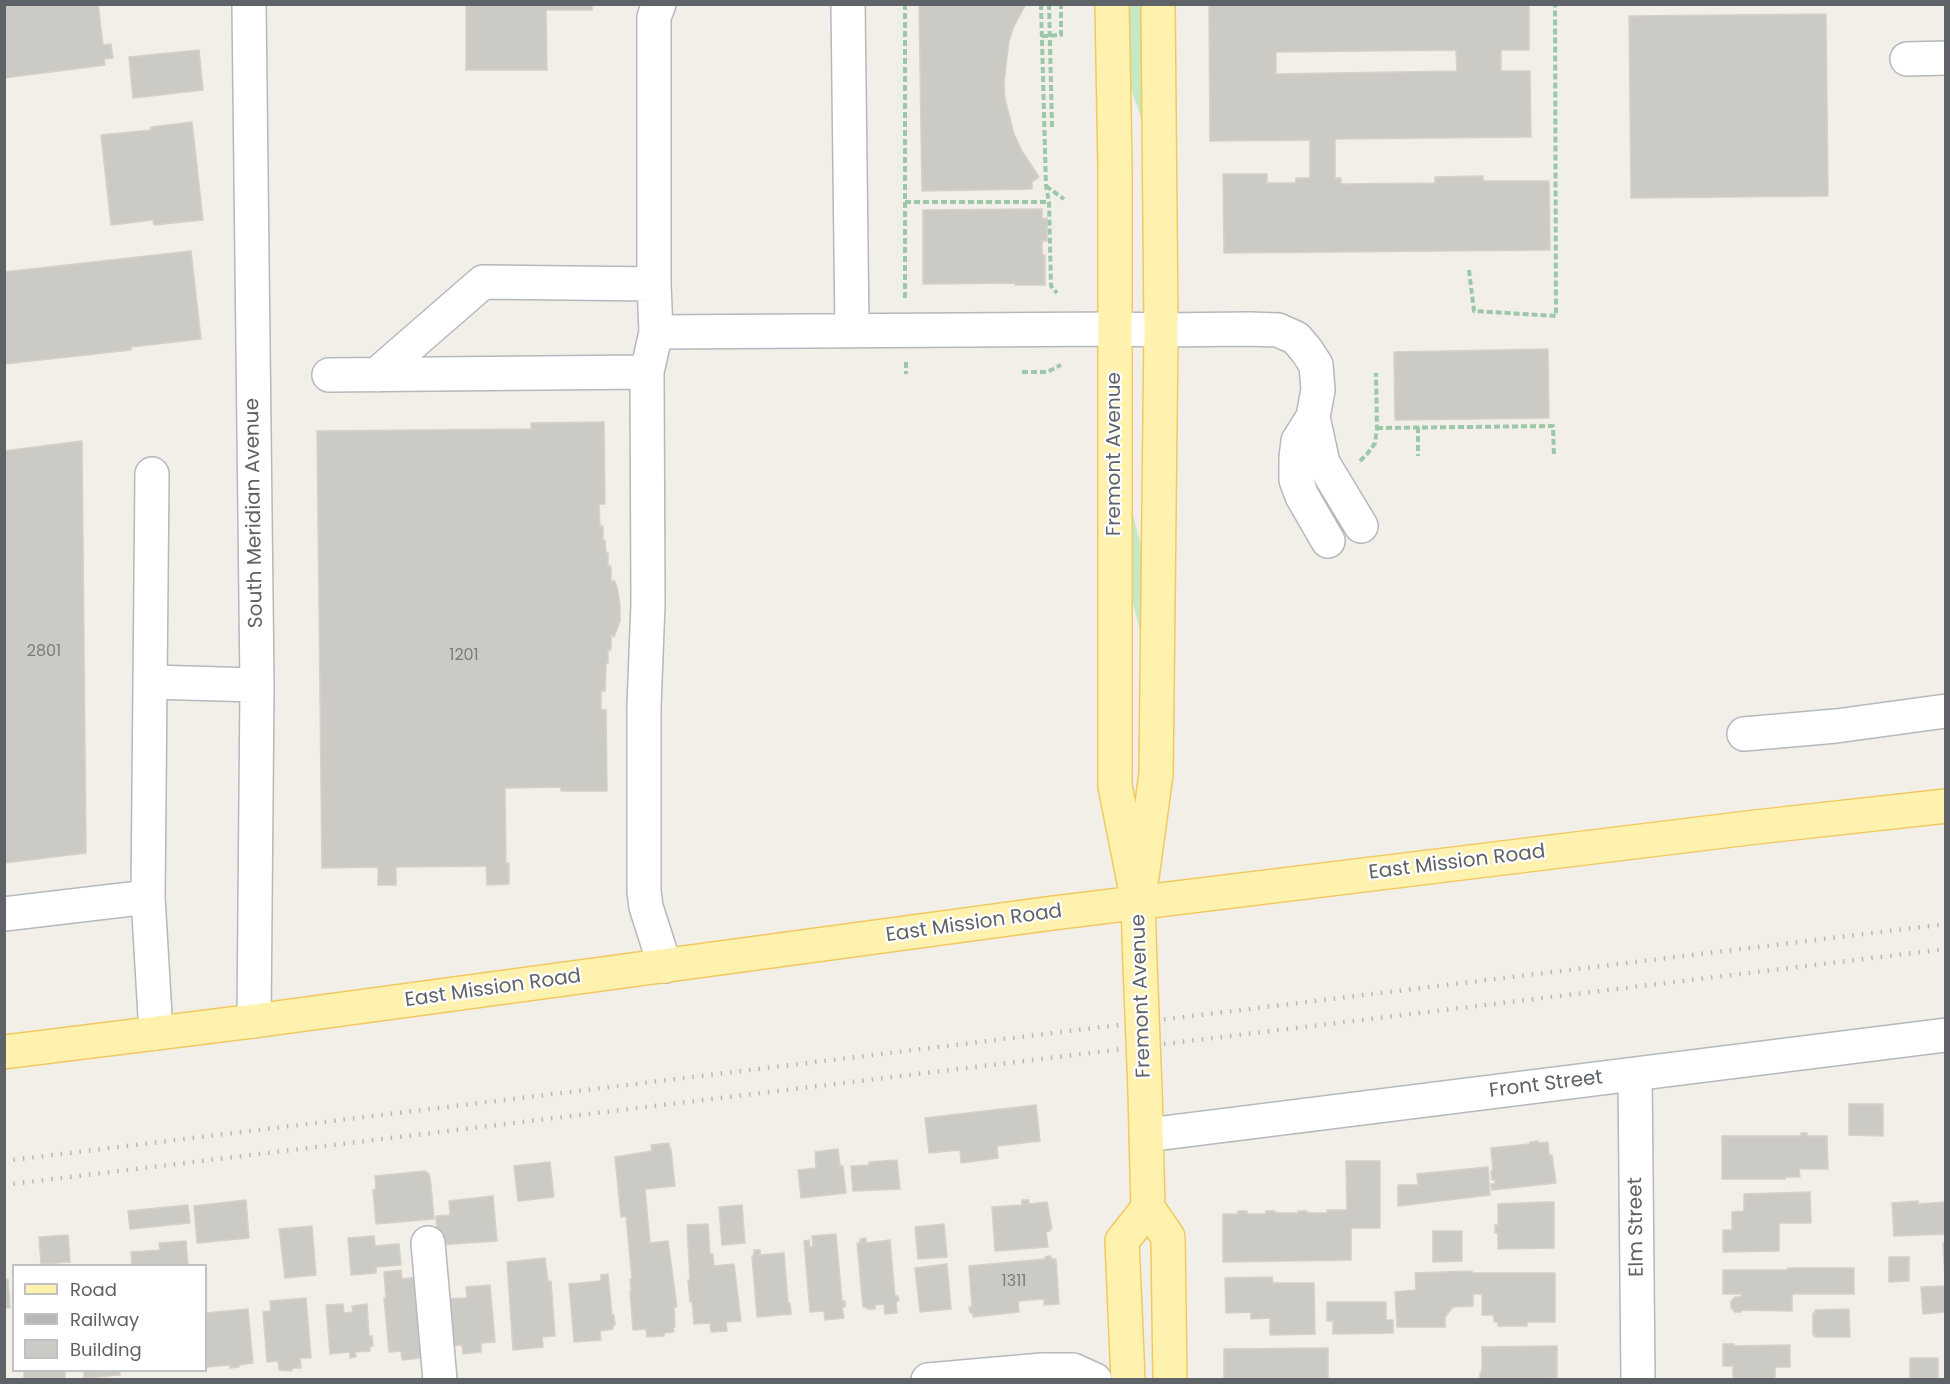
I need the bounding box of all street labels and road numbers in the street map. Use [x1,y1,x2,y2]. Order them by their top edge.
street label: Fremont Avenue [1103,372,1127,536]
street label: South Meridian Avenue [241,398,269,628]
street label: East Mission Road [1367,840,1547,886]
street label: East Mission Road [884,900,1064,948]
street label: Fremont Avenue [1127,914,1157,1078]
street label: East Mission Road [403,965,583,1013]
street label: Front Street [1488,1066,1604,1104]
street label: Elm Street [1624,1177,1650,1277]

